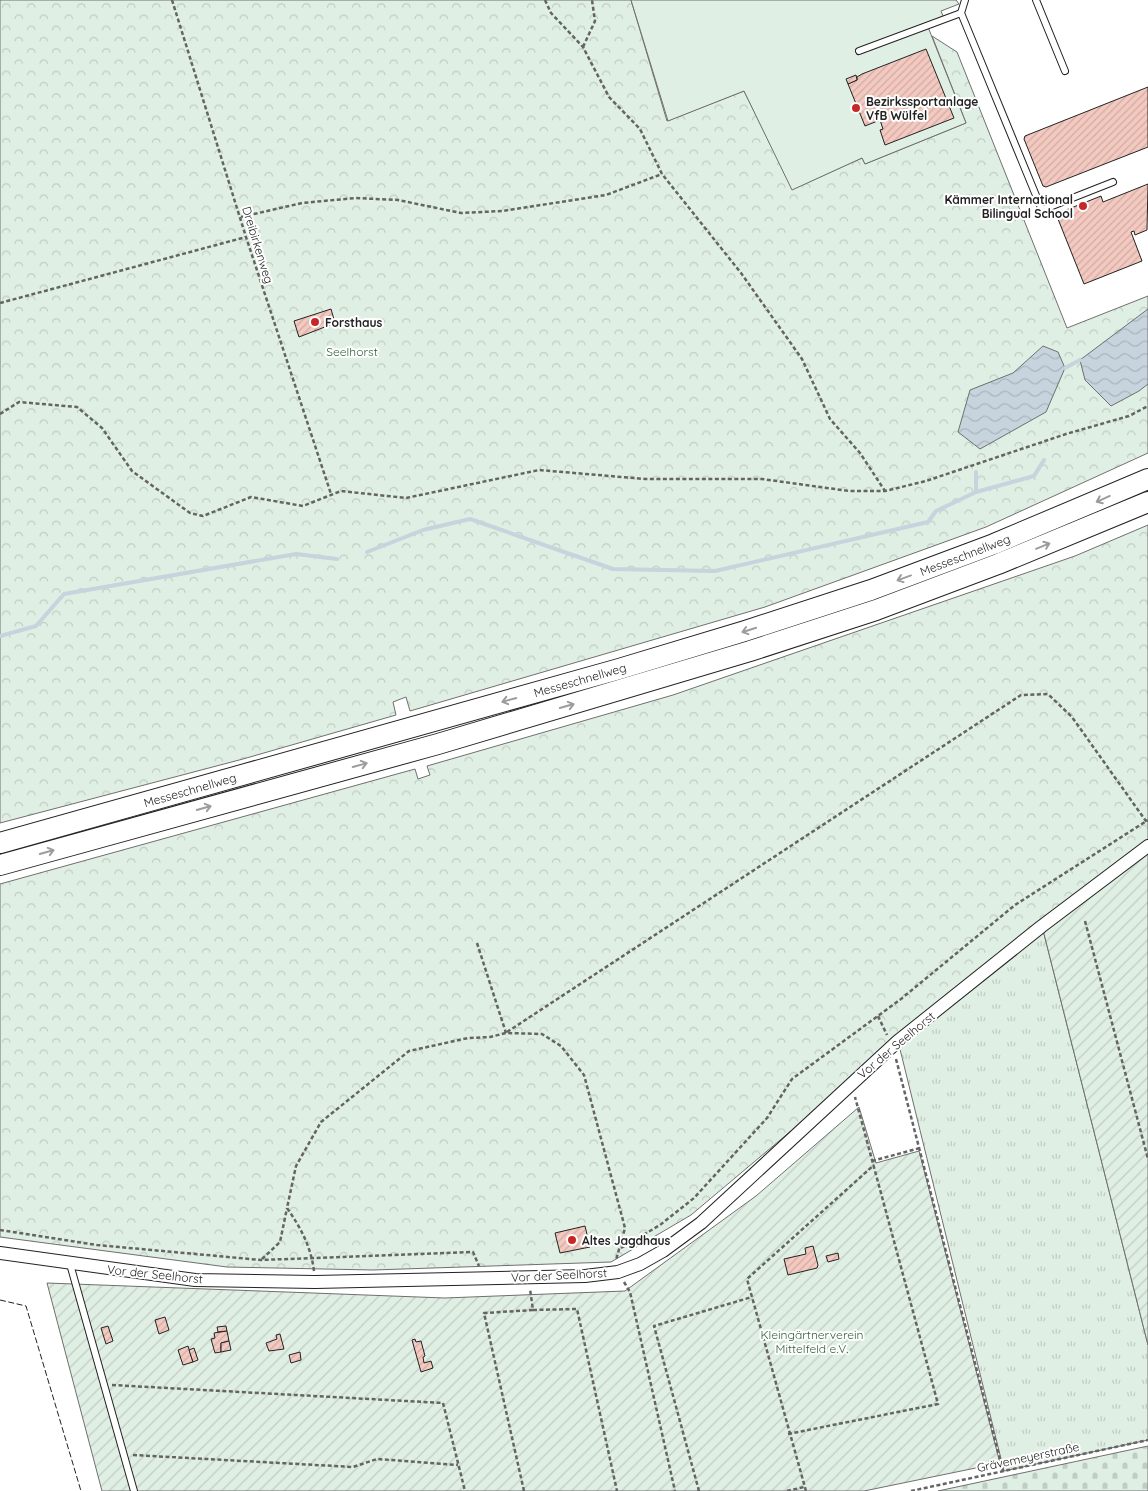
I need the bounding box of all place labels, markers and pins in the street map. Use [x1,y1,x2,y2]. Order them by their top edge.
place label: Bezirkssportanlage VfB Wülfel [866,94,978,123]
marker: Bezirkssportanlage VfB Wülfel [850,102,862,114]
place label: Kämmer International Bilingual School [944,192,1073,221]
marker: Kämmer International Bilingual School [1077,200,1089,212]
place label: Forsthaus [325,315,382,330]
marker: Forsthaus [309,316,321,328]
place label: Altes Jagdhaus [582,1233,671,1248]
marker: Altes Jagdhaus [566,1234,578,1246]

